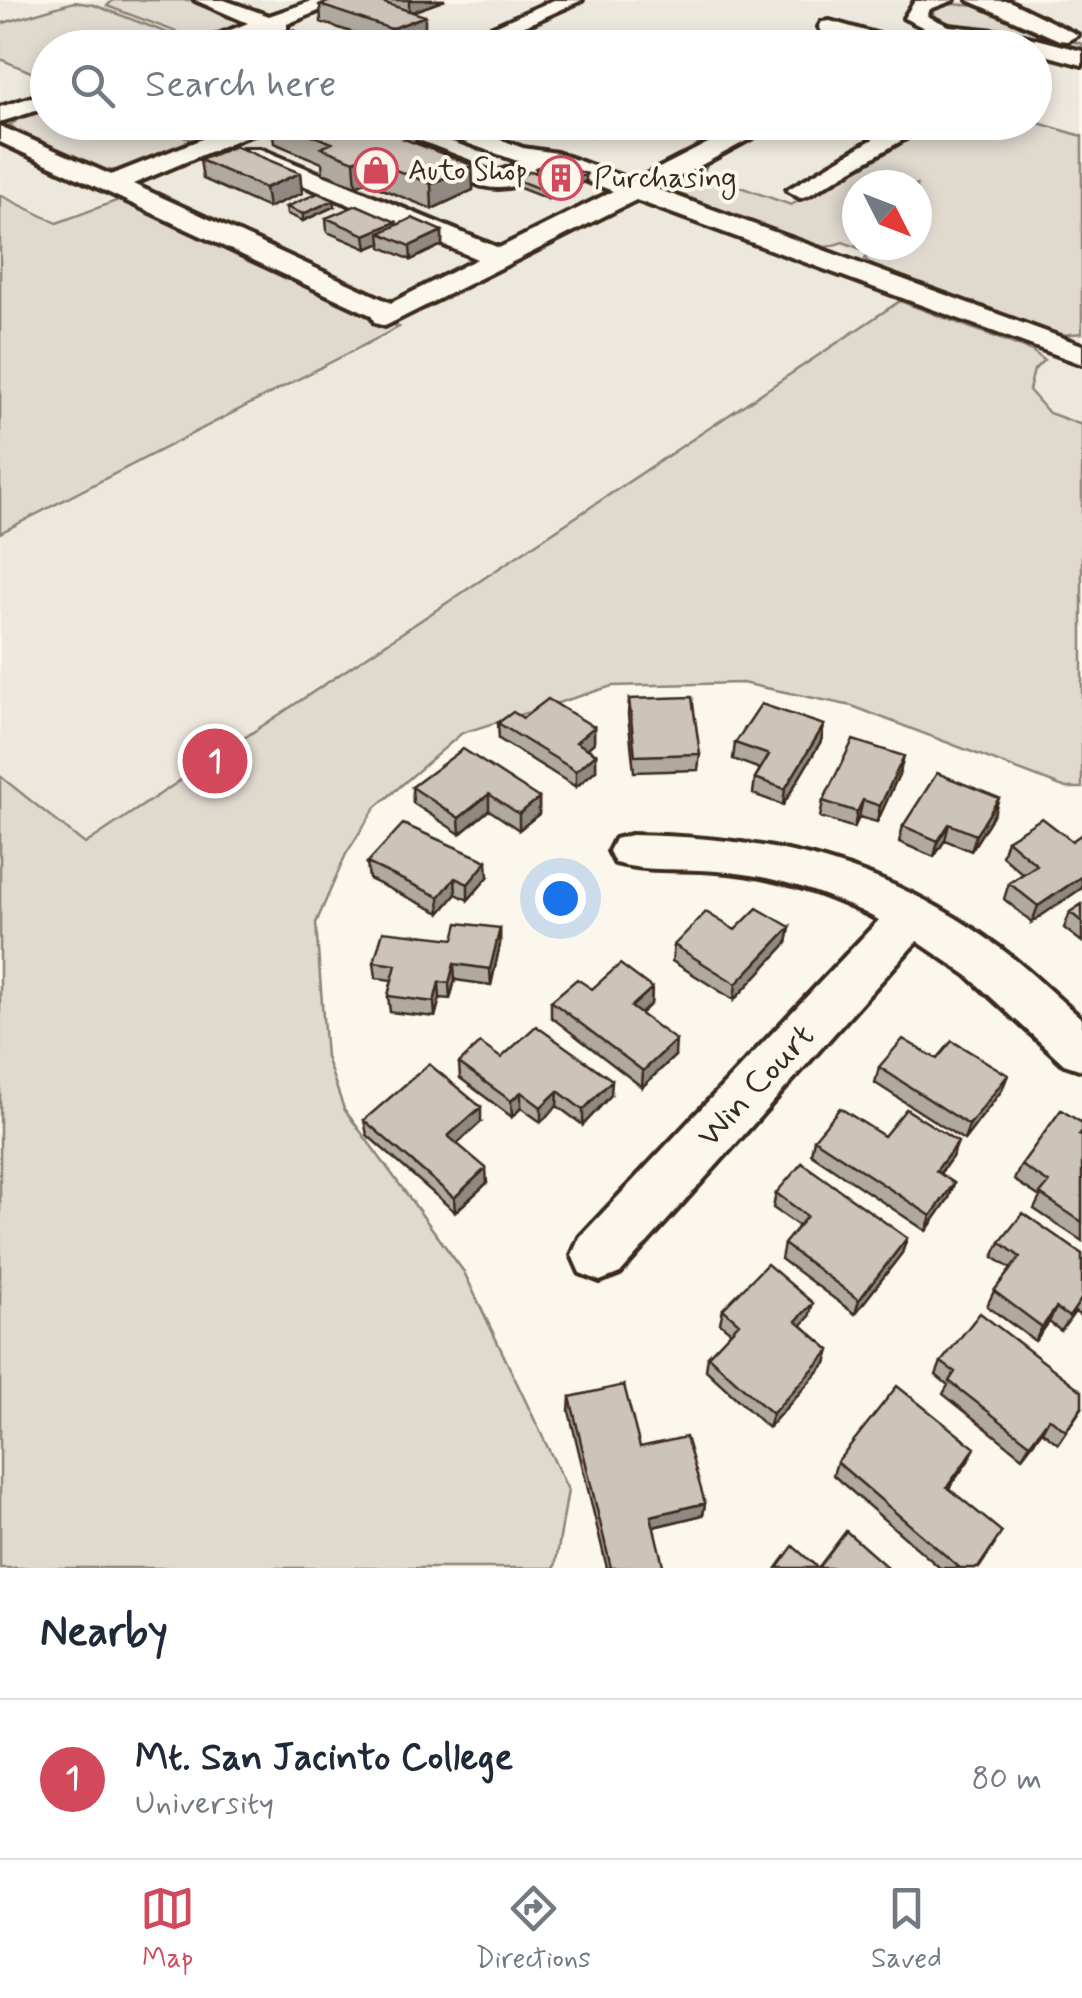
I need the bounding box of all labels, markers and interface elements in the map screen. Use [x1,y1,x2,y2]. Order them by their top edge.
search box [30,30,1052,140]
icon: search [65,58,120,113]
text: Search here [145,61,336,110]
shop icon: Auto Shop [353,147,399,193]
place label: Auto Shop [408,151,528,190]
building icon: Purchasing [538,155,584,201]
place label: Purchasing [594,159,737,200]
north arrow [842,170,932,260]
pin: 1 [182,724,248,798]
your location [535,873,586,924]
street label: Win Court [687,1014,825,1158]
text: Nearby [40,1606,168,1661]
text: Mt. San Jacinto College [135,1734,513,1783]
text: 1 [65,1758,80,1800]
text: 80 m [972,1758,1042,1800]
text: University [135,1783,274,1825]
tab: Map [140,1881,195,1978]
tab: Directions [476,1881,591,1978]
tab: Saved [871,1881,942,1978]

